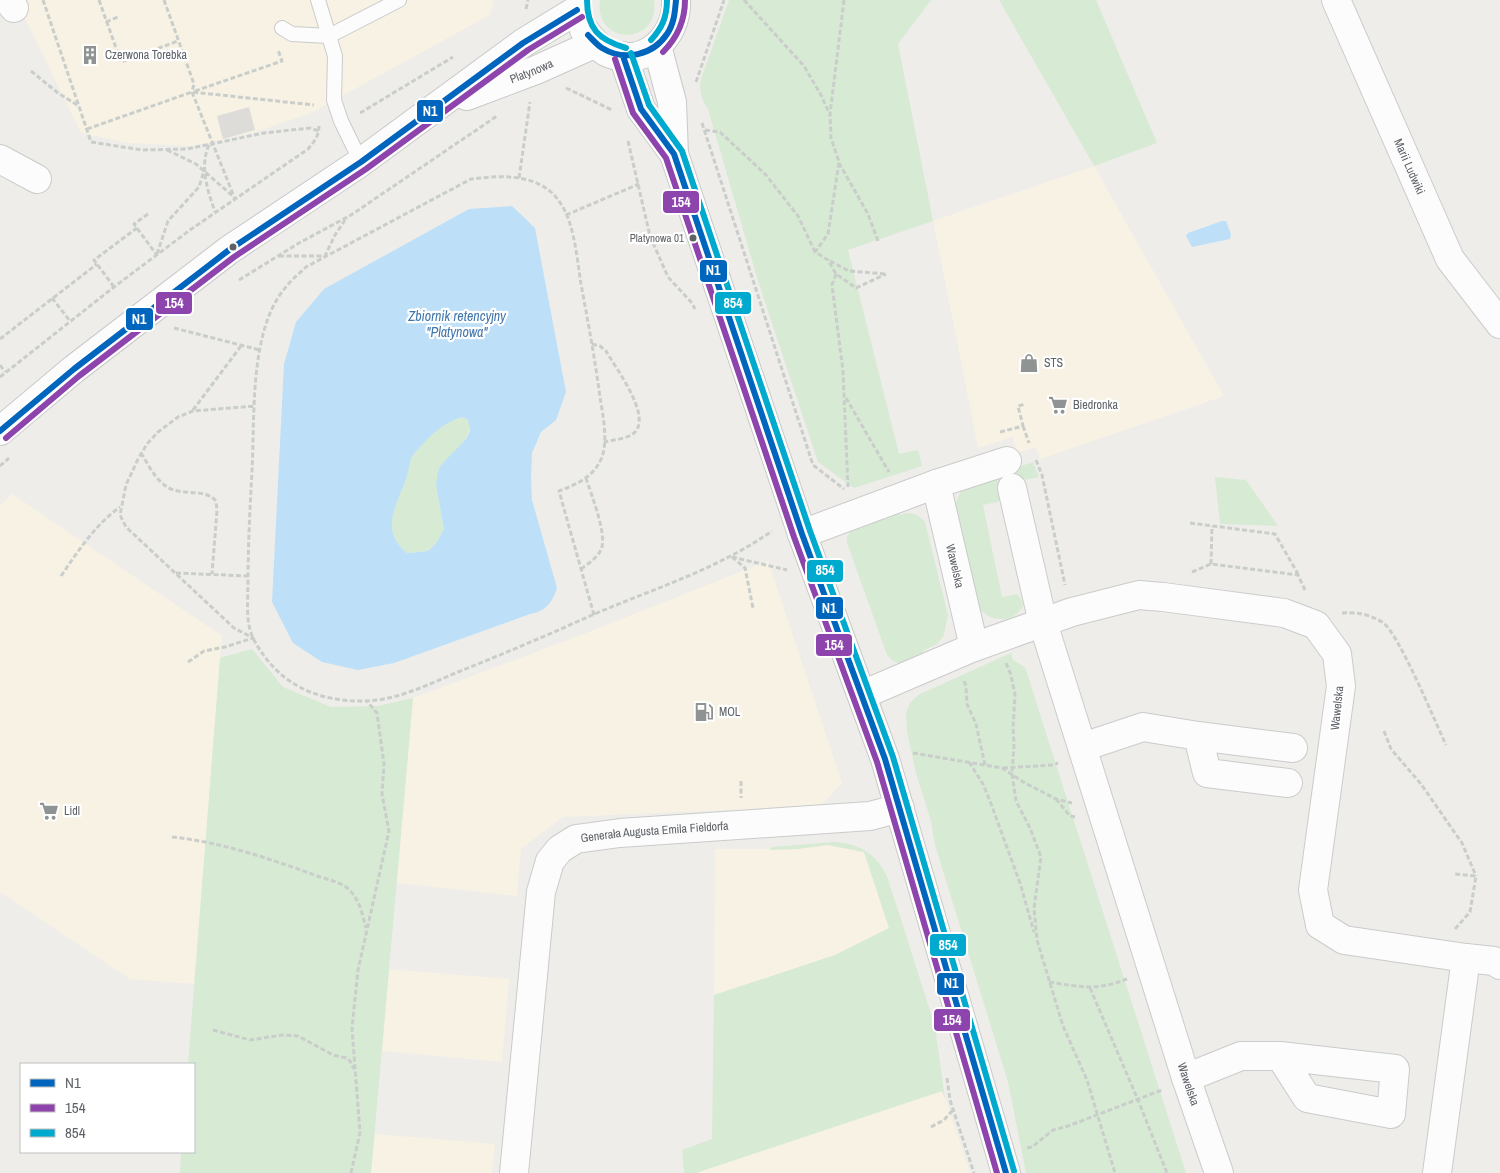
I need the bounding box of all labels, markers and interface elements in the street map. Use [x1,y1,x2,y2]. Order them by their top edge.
building icon: Czerwona Torebka [79,44,101,66]
place label: Czerwona Torebka [105,47,187,63]
street label: Platynowa [507,55,556,87]
line badge: N1 [416,99,444,123]
text: N1 [423,102,438,120]
street label: Marii Ludwiki [1390,136,1429,197]
line badge: 154 [662,190,700,214]
text: 154 [671,193,691,211]
place label: Platynowa 01 [630,231,684,245]
marker: Platynowa 01 [688,233,698,243]
unlabelled marker [228,242,238,252]
line badge: N1 [699,259,728,283]
text: N1 [706,261,721,279]
line badge: 154 [155,291,193,315]
line badge: 854 [714,291,752,315]
text: 154 [164,294,184,312]
text: 854 [723,294,743,312]
line badge: N1 [125,307,154,331]
water label: Zbiornik retencyjny "Platynowa" [407,307,507,341]
text: N1 [132,310,147,328]
shop icon: STS [1018,352,1040,374]
place label: STS [1044,355,1064,371]
supermarket icon: Biedronka [1047,394,1069,416]
place label: Biedronka [1073,397,1118,413]
street label: Wawelska [942,543,968,590]
line badge: 854 [806,559,844,583]
text: 854 [815,561,835,579]
line badge: N1 [815,596,844,620]
text: N1 [822,599,837,617]
line badge: 154 [815,633,853,657]
text: 154 [824,636,844,654]
street label: Wawelska [1327,685,1347,731]
fuel station icon: MOL [693,701,715,723]
place label: MOL [719,704,741,720]
supermarket icon: Lidl [38,800,60,822]
place label: Lidl [64,803,80,819]
street label: Generała Augusta Emila Fieldorfa [580,818,730,846]
line badge: 854 [929,933,967,957]
text: 854 [938,936,958,954]
line badge: N1 [936,972,965,996]
text: N1 [944,974,959,992]
line badge: 154 [933,1008,971,1032]
text: 154 [942,1011,962,1029]
street label: Wawelska [1174,1061,1203,1108]
legend [20,1063,195,1153]
text: N1 [65,1072,81,1093]
text: 154 [65,1097,86,1118]
text: 854 [65,1122,86,1143]

